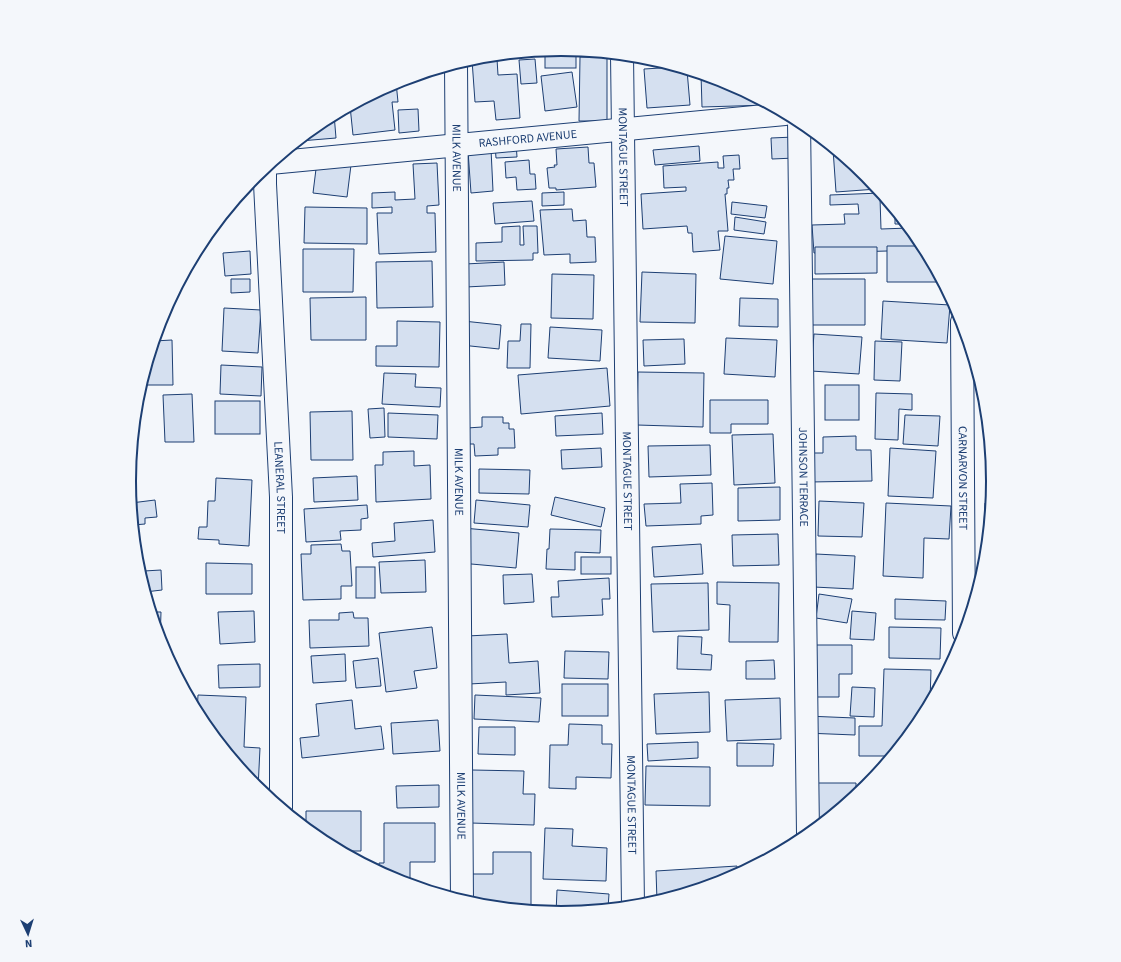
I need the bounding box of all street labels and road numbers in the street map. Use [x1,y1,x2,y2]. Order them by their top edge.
street label: MONTAGUE STREET [614,107,632,207]
street label: MILK AVENUE [447,124,465,192]
street label: RASHFORD AVENUE [478,126,578,152]
street label: CARNARVON STREET [954,426,971,531]
street label: JOHNSON TERRACE [794,427,812,527]
street label: MONTAGUE STREET [618,431,636,531]
street label: LEANERAL STREET [269,441,289,535]
street label: MILK AVENUE [450,448,467,516]
street label: MONTAGUE STREET [622,755,640,855]
street label: MILK AVENUE [452,772,470,840]

